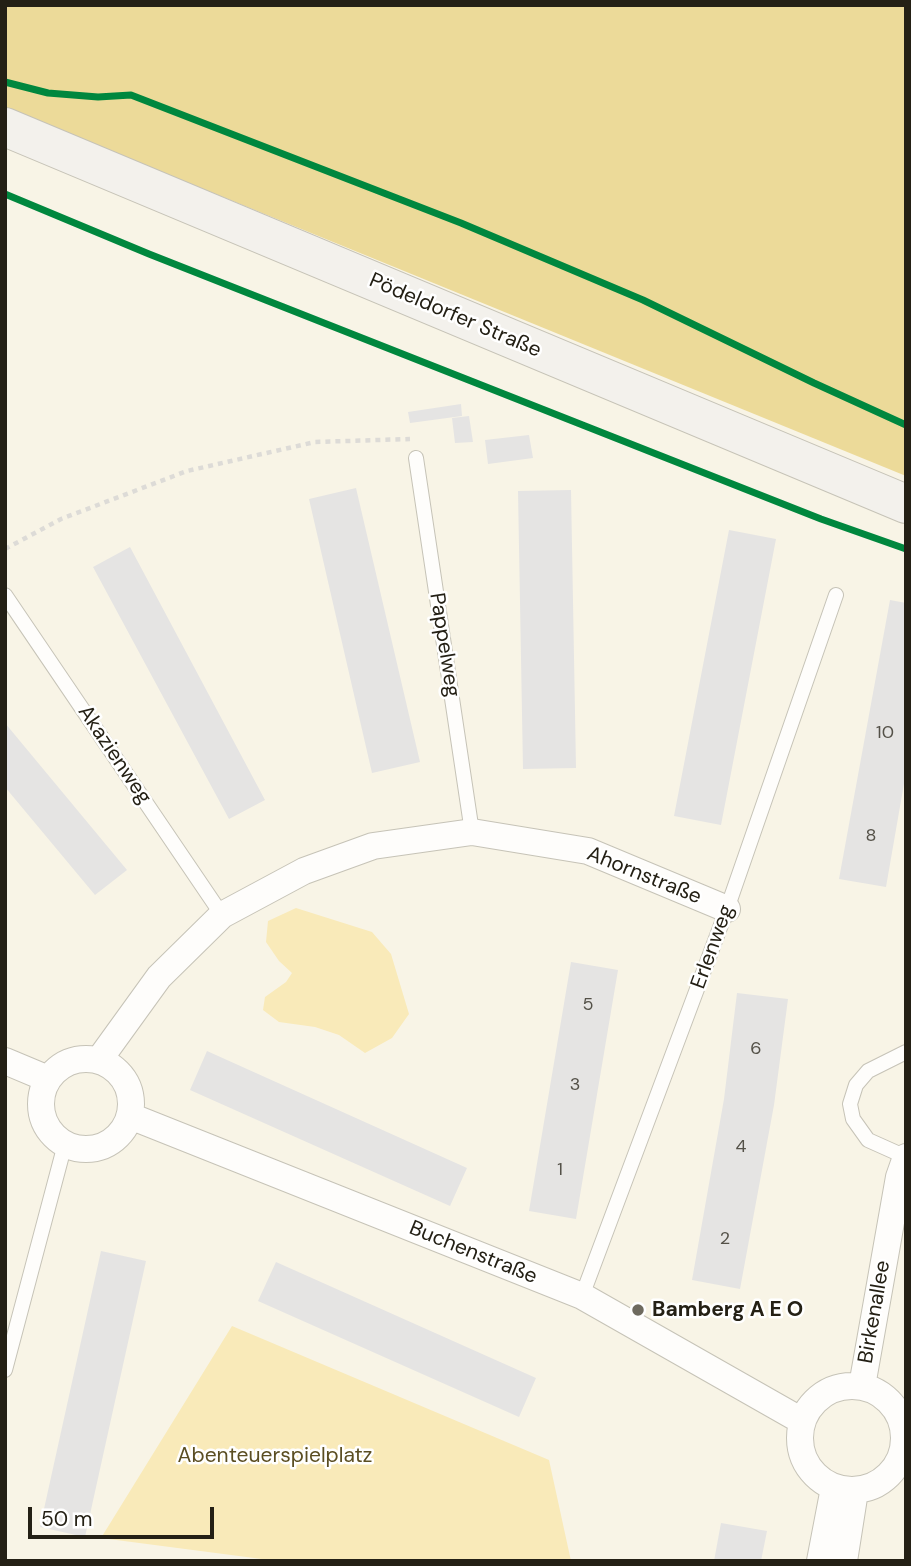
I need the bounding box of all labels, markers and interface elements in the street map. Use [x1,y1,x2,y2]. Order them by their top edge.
street label: Pödeldorfer Straße [365,268,545,364]
street label: Pappelweg [423,591,465,699]
street label: Akazienweg [72,701,156,809]
house number: 10 [876,722,894,744]
house number: 8 [866,825,876,847]
street label: Ahornstraße [583,842,705,910]
street label: Erlenweg [686,902,740,992]
house number: 5 [583,994,593,1016]
house number: 6 [750,1038,762,1060]
house number: 3 [570,1074,580,1096]
house number: 4 [736,1136,746,1158]
house number: 1 [557,1159,563,1181]
street label: Buchenstraße [405,1216,541,1290]
house number: 2 [720,1228,730,1250]
street label: Birkenallee [854,1259,896,1365]
place label: Bamberg A E O [652,1297,803,1323]
marker: Bamberg A E O [630,1302,646,1318]
park label: Abenteuerspielplatz [178,1443,372,1469]
scale bar [32,1492,217,1536]
text: 50 m [41,1505,92,1533]

